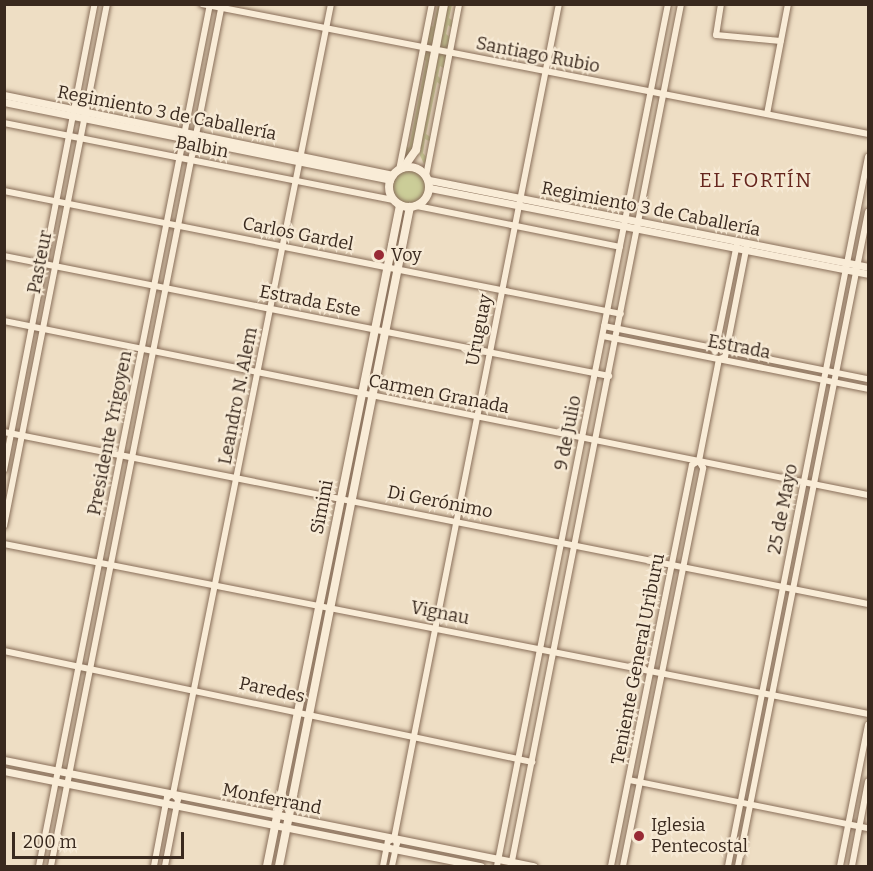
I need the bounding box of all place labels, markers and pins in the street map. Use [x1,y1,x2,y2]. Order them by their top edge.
place label: Voy [391,244,422,266]
marker: Voy [372,248,386,262]
place label: Iglesia Pentecostal [651,815,748,858]
marker: Iglesia Pentecostal [632,829,646,843]

